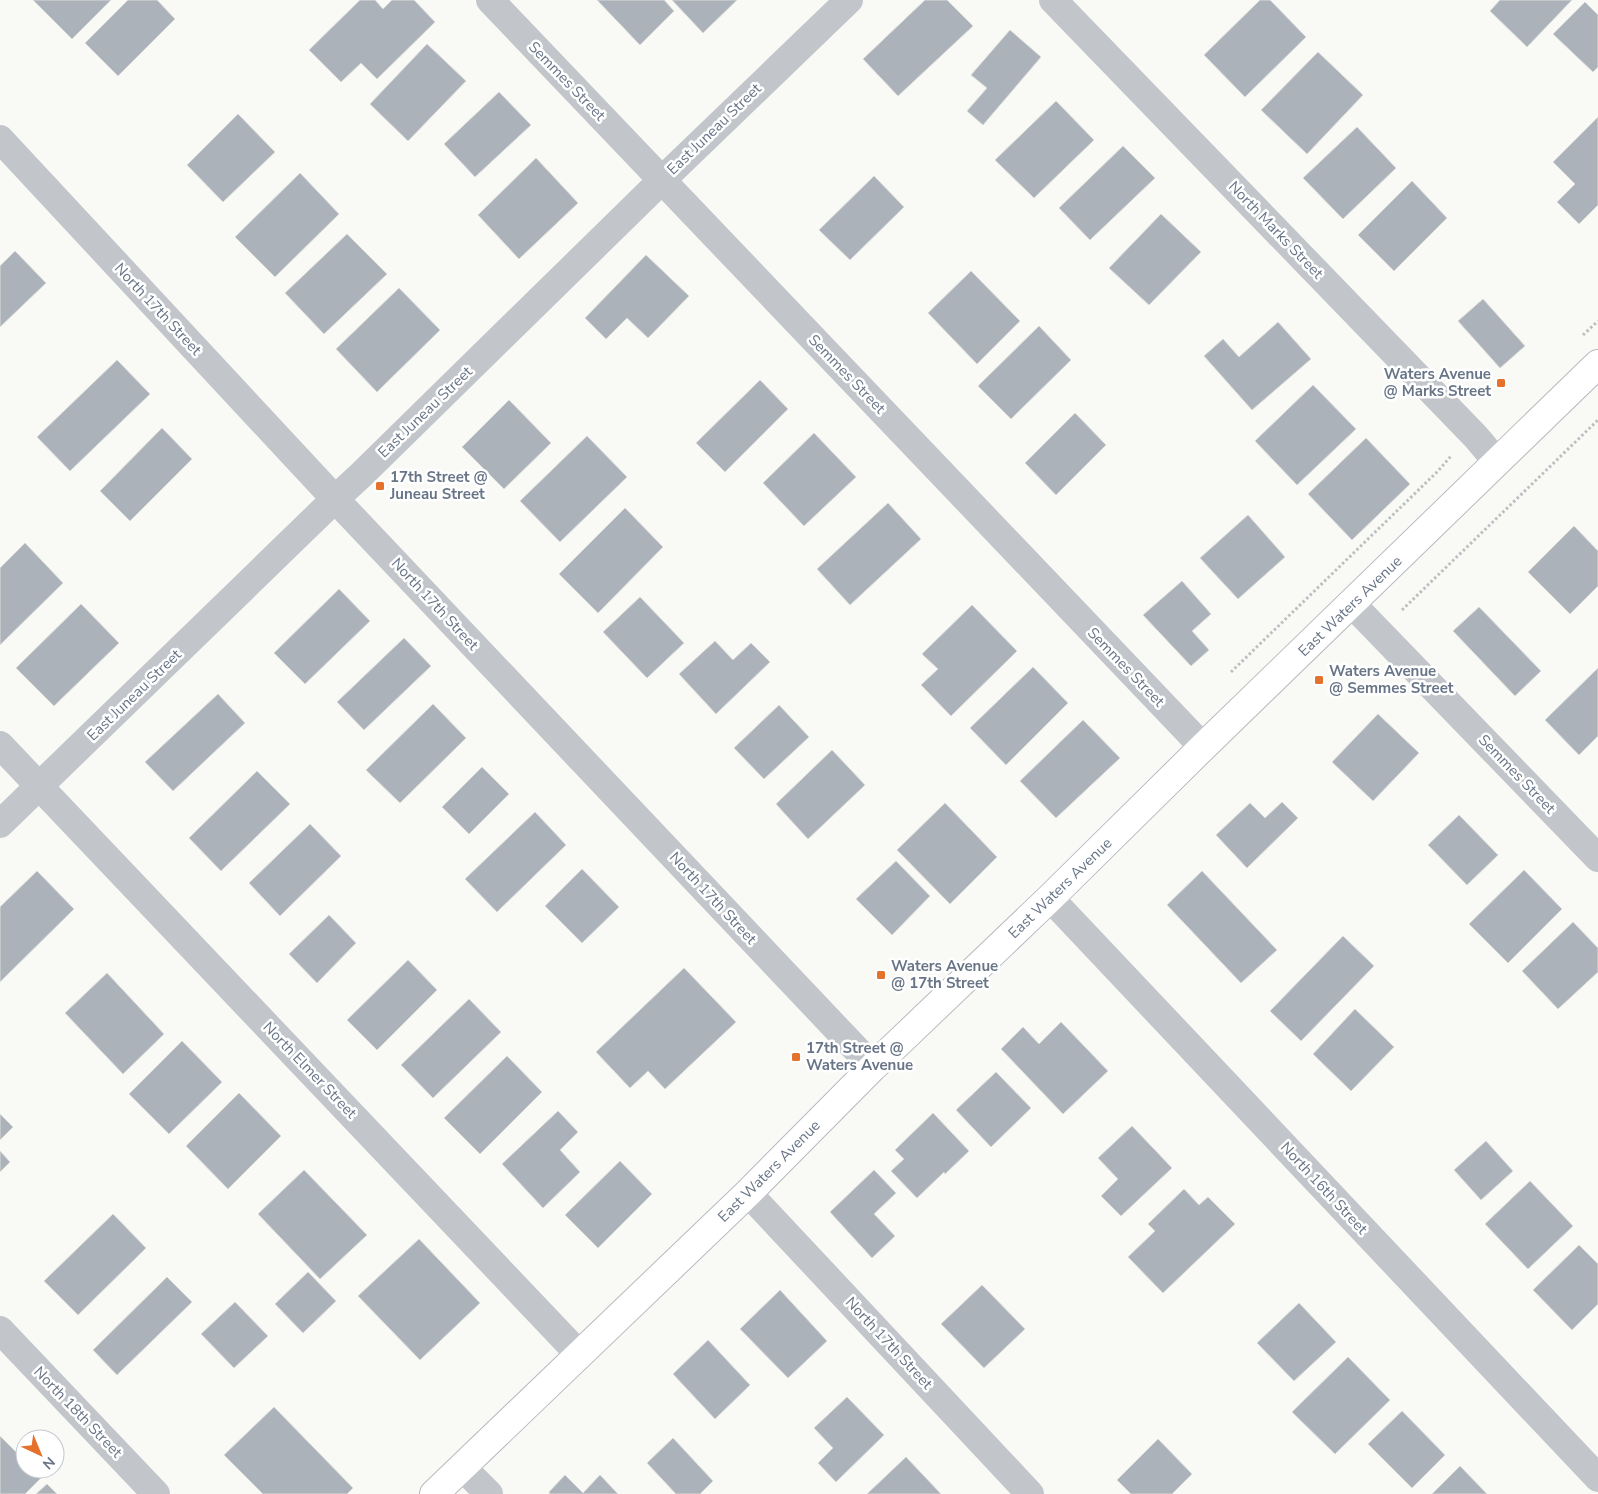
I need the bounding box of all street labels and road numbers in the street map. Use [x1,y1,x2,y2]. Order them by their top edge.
street label: Semmes Street [524,37,610,125]
street label: East Juneau Street [663,78,766,179]
street label: North Marks Street [1224,177,1328,284]
street label: North 17th Street [110,259,207,360]
street label: Semmes Street [804,330,890,418]
street label: East Juneau Street [374,361,477,462]
street label: East Waters Avenue [1294,551,1406,661]
street label: North 17th Street [387,554,484,655]
street label: Semmes Street [1083,623,1169,711]
street label: East Juneau Street [83,644,186,745]
street label: Semmes Street [1474,730,1560,818]
street label: East Waters Avenue [1004,833,1116,943]
street label: North 17th Street [665,848,762,949]
street label: North Elmer Street [259,1017,362,1123]
street label: East Waters Avenue [713,1115,825,1227]
street label: North 16th Street [1276,1138,1373,1239]
street label: North 17th Street [841,1293,938,1394]
street label: North 18th Street [29,1362,127,1462]

